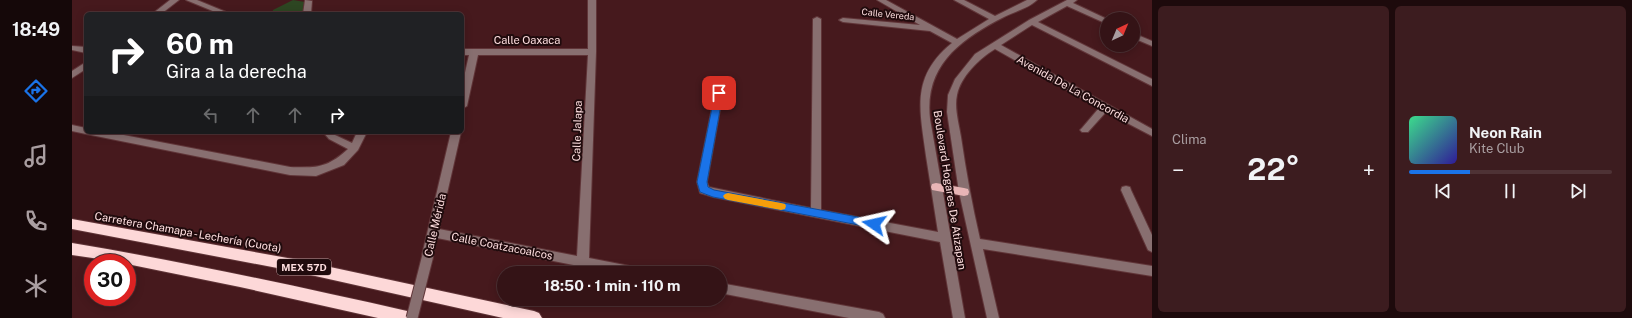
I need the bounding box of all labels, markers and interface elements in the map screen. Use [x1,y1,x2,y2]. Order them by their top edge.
street label: Calle Vereda [861,6,915,22]
north arrow [1100,12,1140,52]
map controls [1100,12,1140,52]
text: 18:49 [12,19,60,40]
text: 60 m [166,27,234,60]
icon: right [100,28,152,80]
street label: Calle Oaxaca [494,34,560,46]
street label: Avenida De La Concordia [1015,53,1131,125]
text: Gira a la derecha [166,61,307,82]
pin [702,76,736,110]
icon: directions [22,77,50,105]
icon: arrive [708,82,730,104]
street label: Calle Jalapa [570,100,584,162]
icon: left [200,104,222,126]
icon: ahead [242,104,264,126]
icon: ahead [284,104,306,126]
icon: right [326,104,348,126]
street label: Boulevard Hogares De Atizapan [931,109,969,271]
text: Neon Rain [1469,124,1542,141]
text: Clima [1172,132,1207,147]
text: Kite Club [1469,141,1524,156]
icon: music [22,142,50,170]
text: 22° [1247,151,1300,187]
text: − [1172,157,1184,183]
text: + [1363,157,1375,183]
icon: previous [1432,180,1454,202]
icon: pause [1499,180,1521,202]
icon: next [1567,180,1589,202]
street label: Calle Mérida [422,192,448,258]
position arrow [853,203,895,245]
icon: phone [22,207,50,235]
street label: Carretera Chamapa - Lechería (Cuota) [94,210,282,254]
street label: Calle Coatzacoalcos [450,230,554,262]
speed limit sign: 30 [84,254,136,306]
road number: MEX 57D [277,259,331,275]
icon: climate [22,272,50,300]
text: 18:50 · 1 min · 110 m [543,277,681,294]

